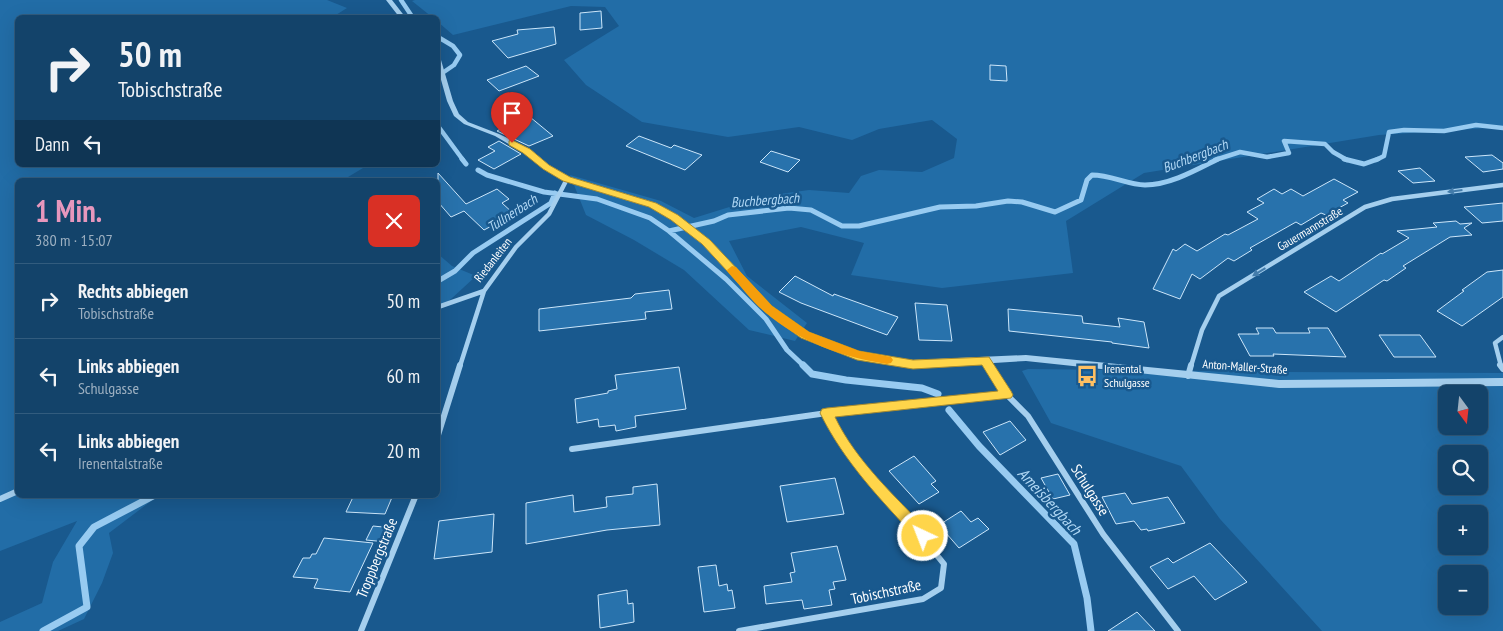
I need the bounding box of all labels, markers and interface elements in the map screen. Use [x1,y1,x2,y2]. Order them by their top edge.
text: 50 m [118,31,182,77]
icon: right [35,35,100,100]
text: Tobischstraße [118,75,222,103]
pin [491,92,533,143]
icon: arrive [498,99,526,127]
icon: left [79,130,107,158]
text: Dann [35,132,69,156]
water label: Buchbergbach [1160,135,1231,177]
one-way arrow [1446,187,1462,195]
water label: Buchbergbach [730,189,801,211]
water label: Tullnerbach [484,190,541,236]
text: 1 Min. [35,191,102,230]
button: close [368,195,420,247]
street label: Gauermannstraße [1274,203,1345,254]
text: 380 m · 15:07 [35,230,113,250]
street label: Riedanleiten [471,234,515,285]
one-way arrow [1253,267,1266,276]
text: Rechts abbiegen [78,279,188,303]
icon: right [35,287,63,315]
text: 50 m [387,289,420,313]
text: Tobischstraße [78,303,154,323]
text: Links abbiegen [78,354,179,378]
street label: Anton-Maller-Straße [1202,356,1288,377]
place label: Irenental Schulgasse [1104,361,1150,390]
icon: left [35,362,63,390]
bus stop icon: Irenental Schulgasse [1074,363,1100,389]
text: 60 m [387,364,420,388]
text: Schulgasse [78,378,139,398]
north arrow [1438,385,1488,435]
map controls [1438,385,1488,615]
text: Links abbiegen [78,429,179,453]
icon: left [35,437,63,465]
text: 20 m [387,439,420,463]
button: search [1438,445,1488,495]
text: Irenentalstraße [78,453,163,473]
street label: Schulgasse [1067,460,1114,519]
water label: Ameisbergbach [1014,463,1087,539]
button: + [1438,505,1488,555]
position arrow [896,509,948,561]
street label: Troppbergstraße [352,515,401,601]
button: − [1438,565,1488,615]
street label: Tobischstraße [849,575,923,608]

